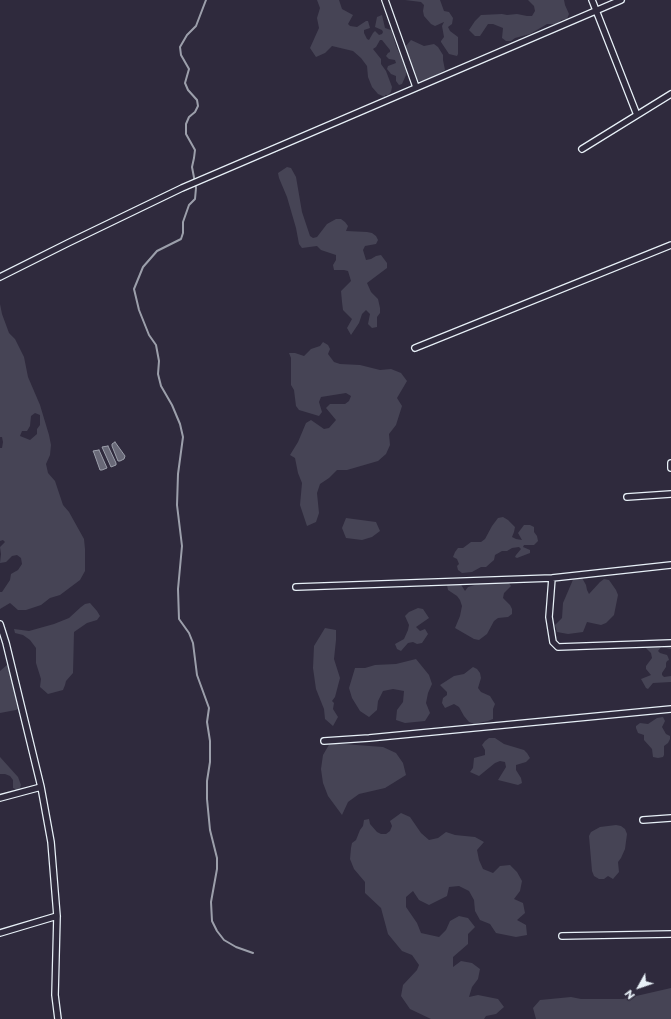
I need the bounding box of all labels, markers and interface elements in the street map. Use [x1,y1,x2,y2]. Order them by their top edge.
north arrow [619,967,659,1007]
text: N [620,986,639,1004]

